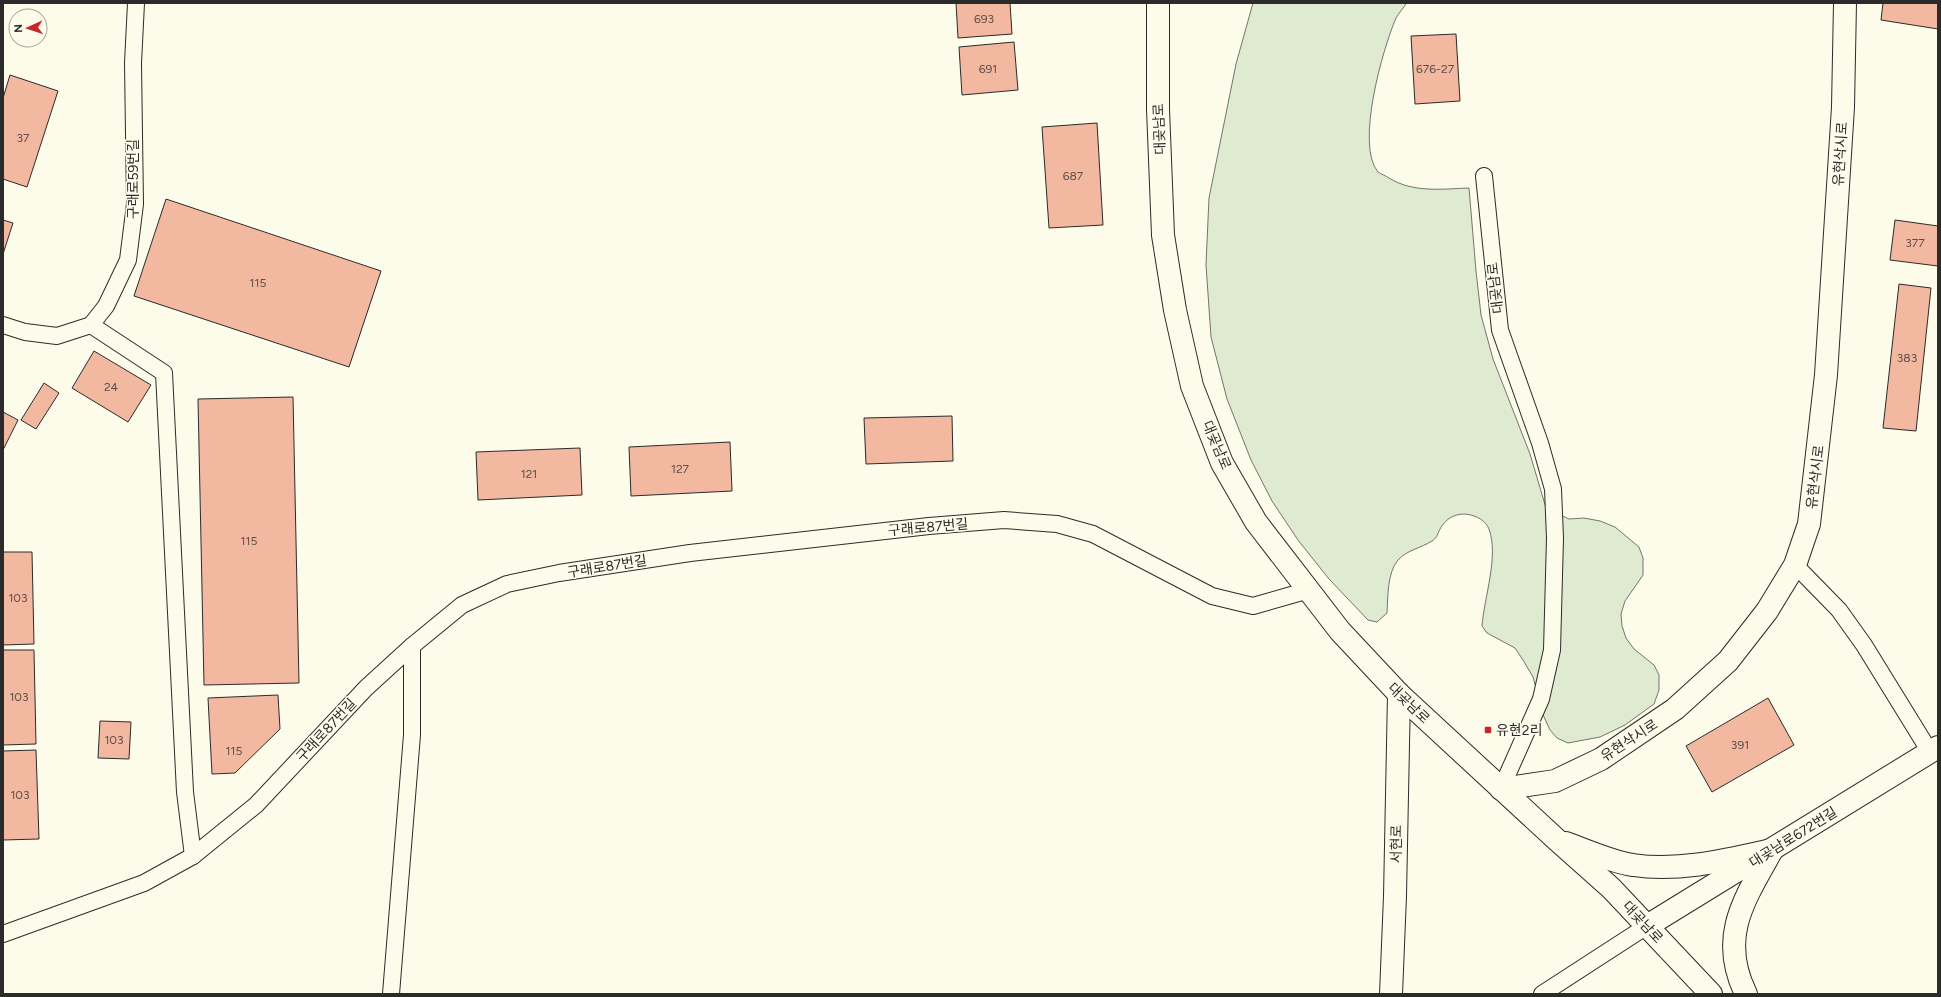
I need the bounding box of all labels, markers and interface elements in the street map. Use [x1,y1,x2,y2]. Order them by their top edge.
north arrow [8,8,48,48]
house number: 693 [974,12,994,26]
text: N [12,24,25,33]
house number: 691 [979,62,997,76]
house number: 676-27 [1416,62,1455,76]
street label: 대곶남로 [1150,103,1169,155]
street label: 유현삭시로 [1830,121,1851,187]
house number: 37 [17,131,30,145]
street label: 구래로59번길 [125,139,142,219]
house number: 687 [1063,169,1084,183]
house number: 377 [1905,236,1925,250]
street label: 대곶남로 [1484,261,1507,315]
house number: 115 [250,276,267,290]
house number: 383 [1897,351,1917,365]
house number: 24 [104,380,119,394]
street label: 대곶남로 [1199,418,1234,472]
street label: 유현삭시로 [1803,444,1828,510]
house number: 127 [671,462,690,476]
house number: 121 [521,467,537,481]
street label: 구래로87번길 [887,516,969,539]
house number: 115 [241,534,258,548]
street label: 구래로87번길 [566,552,648,581]
house number: 103 [8,591,28,605]
street label: 대곶남로 [1384,679,1433,727]
house number: 103 [9,690,29,704]
street label: 구래로87번길 [293,695,360,766]
street label: 유현삭시로 [1598,716,1661,765]
place label: 유현2리 [1496,722,1542,739]
marker: 유현2리 [1483,725,1493,735]
house number: 103 [104,733,124,747]
house number: 391 [1731,738,1749,752]
house number: 115 [226,744,243,758]
house number: 103 [10,788,30,802]
street label: 대곶남로672번길 [1746,804,1840,871]
street label: 서현로 [1388,824,1405,863]
street label: 대곶남로 [1619,898,1666,947]

